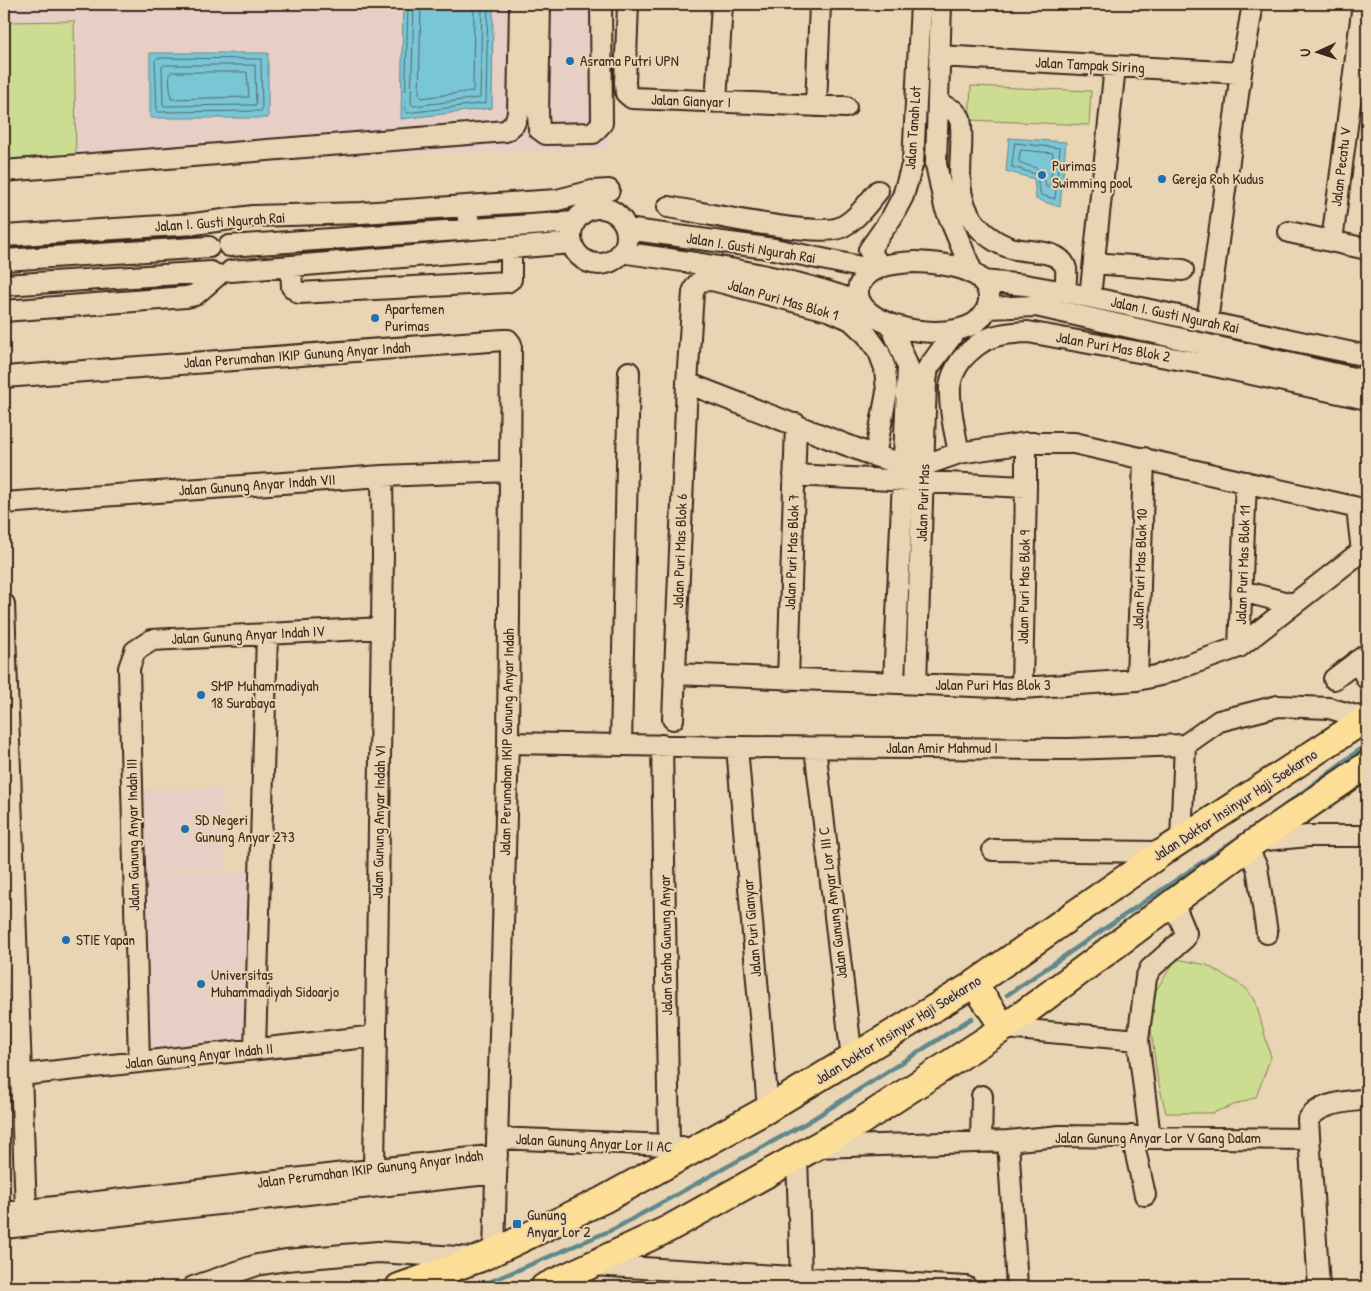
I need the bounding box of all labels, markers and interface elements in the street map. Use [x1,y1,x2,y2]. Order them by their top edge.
north arrow [1294,28,1344,78]
text: U [1295,48,1314,57]
place label: Asrama Putri UPN [580,50,679,71]
street label: Jalan Tampak Siring [1035,51,1146,78]
marker: Asrama Putri UPN [564,55,576,67]
street label: Jalan Tanah Lot [899,85,926,170]
street label: Jalan Gianyar I [651,89,731,112]
street label: Jalan Pecatu V [1325,126,1356,208]
place label: Purimas Swimming pool [1052,155,1132,193]
place label: Gereja Roh Kudus [1172,168,1264,189]
marker: Purimas Swimming pool [1036,169,1048,181]
marker: Gereja Roh Kudus [1156,173,1168,185]
street label: Jalan I. Gusti Ngurah Rai [154,206,286,237]
street label: Jalan I. Gusti Ngurah Rai [685,227,817,268]
street label: Jalan Puri Mas Blok 1 [725,274,841,325]
street label: Jalan I. Gusti Ngurah Rai [1109,291,1241,338]
place label: Apartemen Purimas [385,298,445,336]
marker: Apartemen Purimas [369,312,381,324]
street label: Jalan Puri Mas Blok 2 [1054,326,1172,367]
street label: Jalan Perumahan IKIP Gunung Anyar Indah [183,336,411,373]
street label: Jalan Puri Mas [911,463,934,542]
street label: Jalan Gunung Anyar Indah VII [178,469,336,500]
street label: Jalan Puri Mas Blok 6 [667,493,692,609]
street label: Jalan Puri Mas Blok 7 [779,494,804,610]
street label: Jalan Puri Mas Blok 11 [1230,505,1255,625]
street label: Jalan Puri Mas Blok 10 [1127,508,1152,630]
street label: Jalan Puri Mas Blok 9 [1012,529,1035,644]
street label: Jalan Gunung Anyar Indah IV [171,620,326,649]
street label: Jalan Perumahan IKIP Gunung Anyar Indah [494,628,519,856]
street label: Jalan Puri Mas Blok 3 [935,674,1051,695]
place label: SMP Muhammadiyah 18 Surabaya [211,675,319,713]
marker: SMP Muhammadiyah 18 Surabaya [195,689,207,701]
street label: Jalan Amir Mahmud I [886,737,998,758]
street label: Jalan Doktor Insinyur Haji Soekarno [1148,743,1321,866]
street label: Jalan Gunung Anyar Indah VI [367,745,390,899]
street label: Jalan Gunung Anyar Indah III [121,759,144,911]
place label: SD Negeri Gunung Anyar 273 [195,809,295,847]
marker: SD Negeri Gunung Anyar 273 [179,823,191,835]
street label: Jalan Gunung Anyar Lor III C [813,826,852,980]
street label: Jalan Graha Gunung Anyar [654,874,677,1016]
street label: Jalan Puri Gianyar [737,878,766,978]
place label: STIE Yapan [76,929,135,950]
marker: STIE Yapan [60,934,72,946]
place label: Universitas Muhammadiyah Sidoarjo [211,964,339,1002]
street label: Jalan Doktor Insinyur Haji Soekarno [811,970,985,1089]
marker: Universitas Muhammadiyah Sidoarjo [195,978,207,990]
street label: Jalan Gunung Anyar Indah II [124,1037,274,1074]
street label: Jalan Gunung Anyar Lor V Gang Dalam [1055,1127,1261,1148]
street label: Jalan Gunung Anyar Lor II AC [515,1128,673,1157]
street label: Jalan Perumahan IKIP Gunung Anyar Indah [256,1144,484,1193]
place label: Gunung Anyar Lor 2 [527,1204,590,1242]
marker: Gunung Anyar Lor 2 [511,1218,523,1230]

